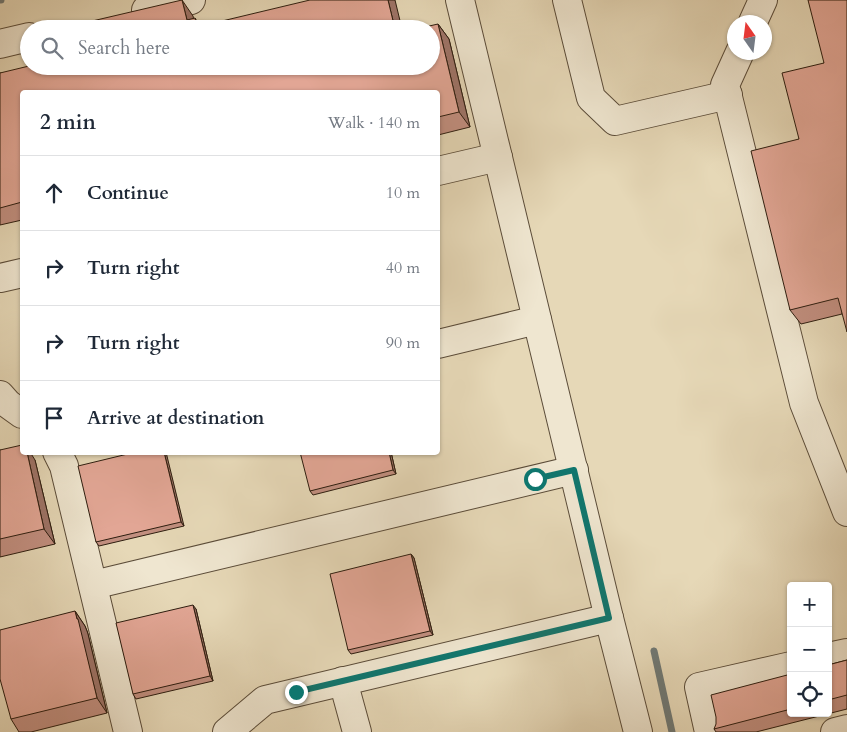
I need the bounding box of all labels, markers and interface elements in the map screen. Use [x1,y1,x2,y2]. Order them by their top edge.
north arrow [727,15,772,60]
search box [20,20,440,75]
icon: search [38,34,66,62]
text: Search here [78,35,170,61]
text: 2 min [40,108,96,137]
text: Walk · 140 m [328,112,420,134]
icon: ahead [40,179,68,207]
text: Continue [87,180,169,206]
text: 10 m [386,182,420,204]
icon: right [40,254,68,282]
text: Turn right [87,255,179,281]
text: 40 m [386,257,420,279]
icon: right [40,329,68,357]
text: Turn right [87,330,179,356]
text: 90 m [386,332,420,354]
icon: arrive [40,404,68,432]
text: Arrive at destination [87,405,264,431]
route start [524,468,547,491]
map controls [787,582,832,717]
button: + [787,582,832,627]
button: − [787,627,832,672]
button: locate [787,672,832,717]
route end [285,681,308,704]

